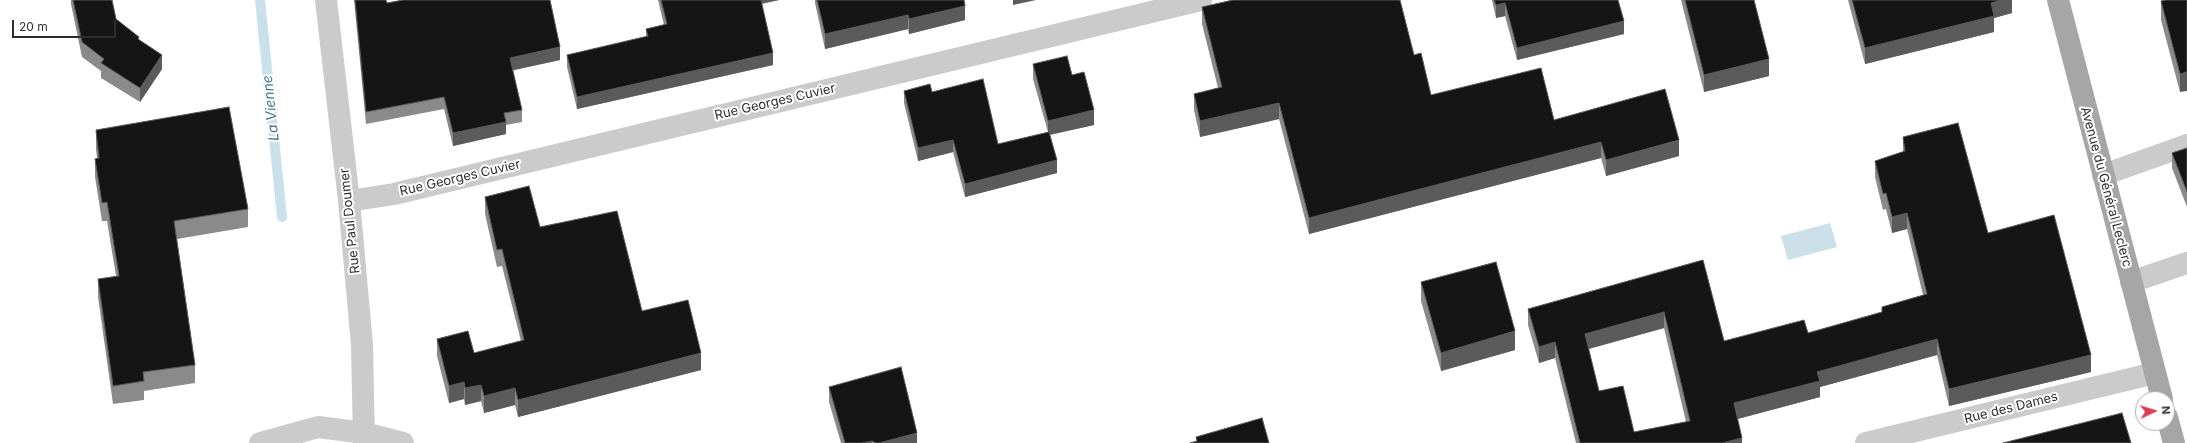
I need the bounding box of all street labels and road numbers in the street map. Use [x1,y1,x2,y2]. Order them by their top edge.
street label: Rue Georges Cuvier [713,81,837,123]
street label: Avenue du Général Leclerc [2077,105,2135,269]
street label: Rue Georges Cuvier [398,157,522,199]
street label: Rue Paul Doumer [337,167,363,275]
street label: Rue des Dames [1963,389,2059,427]

